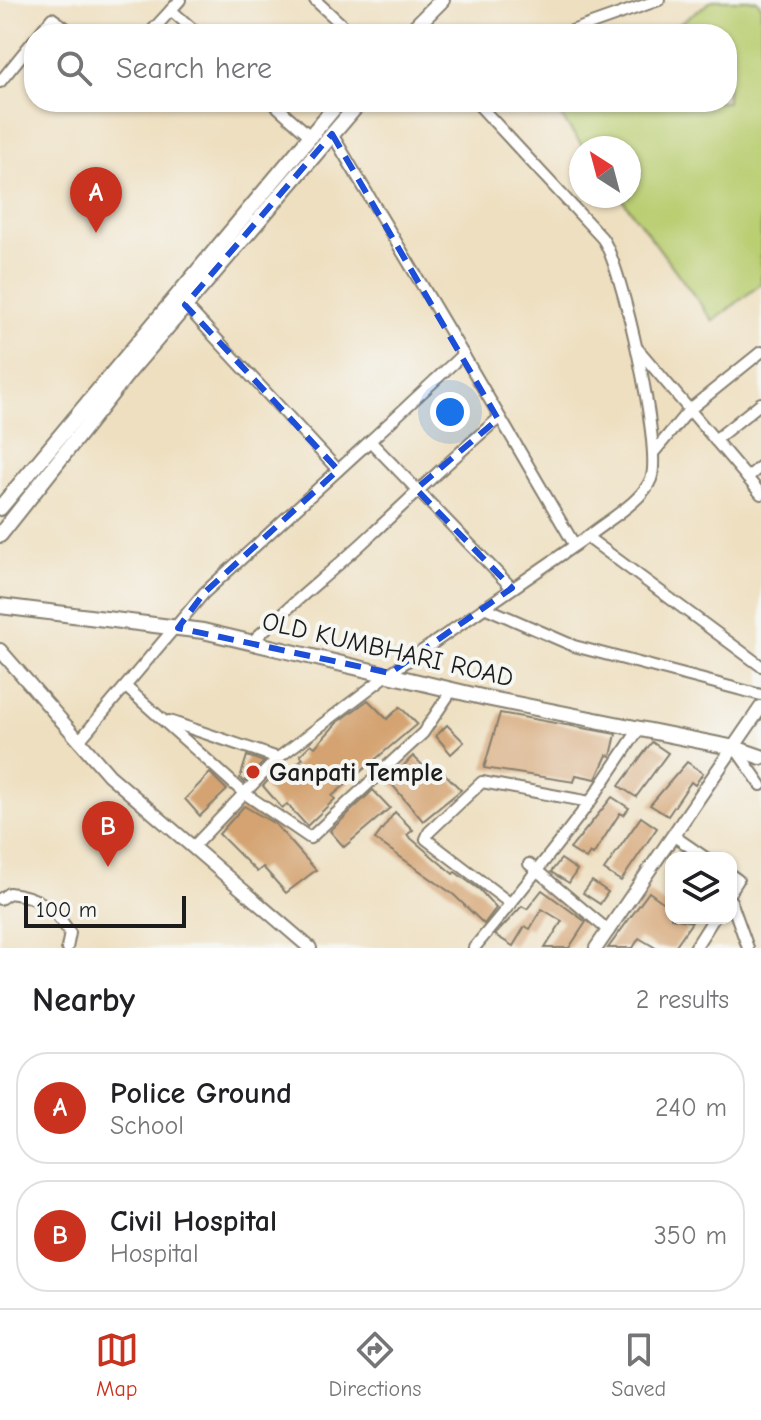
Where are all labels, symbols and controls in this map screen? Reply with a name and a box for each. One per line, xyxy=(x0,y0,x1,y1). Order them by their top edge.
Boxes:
search box xyxy=(24,24,737,112)
icon: search xyxy=(52,46,96,90)
text: Search here xyxy=(116,51,272,86)
north arrow xyxy=(569,136,641,208)
pin: A xyxy=(70,167,122,233)
your location xyxy=(430,392,470,432)
street label: OLD KUMBHARI ROAD xyxy=(259,606,516,694)
place label: Ganpati Temple xyxy=(269,758,443,788)
marker: Ganpati Temple xyxy=(244,763,262,781)
pin: B xyxy=(82,801,134,867)
map controls xyxy=(665,852,737,924)
button: layers xyxy=(665,852,737,924)
scale bar xyxy=(24,892,186,928)
text: 100 m xyxy=(36,897,97,923)
text: Nearby xyxy=(32,980,135,1020)
text: 2 results xyxy=(636,985,729,1015)
text: Police Ground xyxy=(110,1076,292,1111)
text: A xyxy=(53,1093,67,1123)
text: 240 m xyxy=(655,1093,727,1123)
text: School xyxy=(110,1111,184,1141)
text: Civil Hospital xyxy=(110,1204,277,1239)
text: B xyxy=(52,1221,68,1251)
text: 350 m xyxy=(654,1221,727,1251)
text: Hospital xyxy=(110,1239,199,1269)
tab: Map xyxy=(95,1328,139,1402)
tab: Directions xyxy=(329,1328,422,1402)
tab: Saved xyxy=(611,1328,666,1402)

